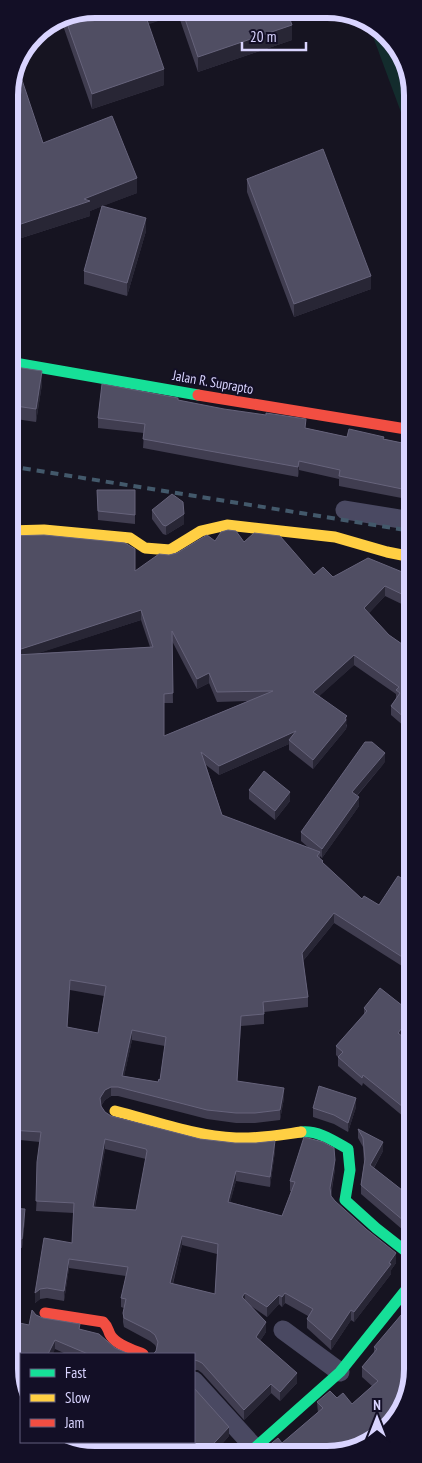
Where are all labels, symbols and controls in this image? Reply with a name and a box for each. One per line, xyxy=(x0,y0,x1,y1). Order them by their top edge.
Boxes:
scale bar xyxy=(242,20,306,52)
text: 20 m xyxy=(250,27,276,46)
street label: Jalan R. Suprapto xyxy=(170,366,255,398)
legend xyxy=(20,1353,195,1443)
text: Fast xyxy=(65,1363,86,1382)
text: Slow xyxy=(65,1388,90,1407)
north arrow xyxy=(352,1393,402,1443)
text: N xyxy=(373,1396,381,1414)
text: Jam xyxy=(64,1413,84,1432)

